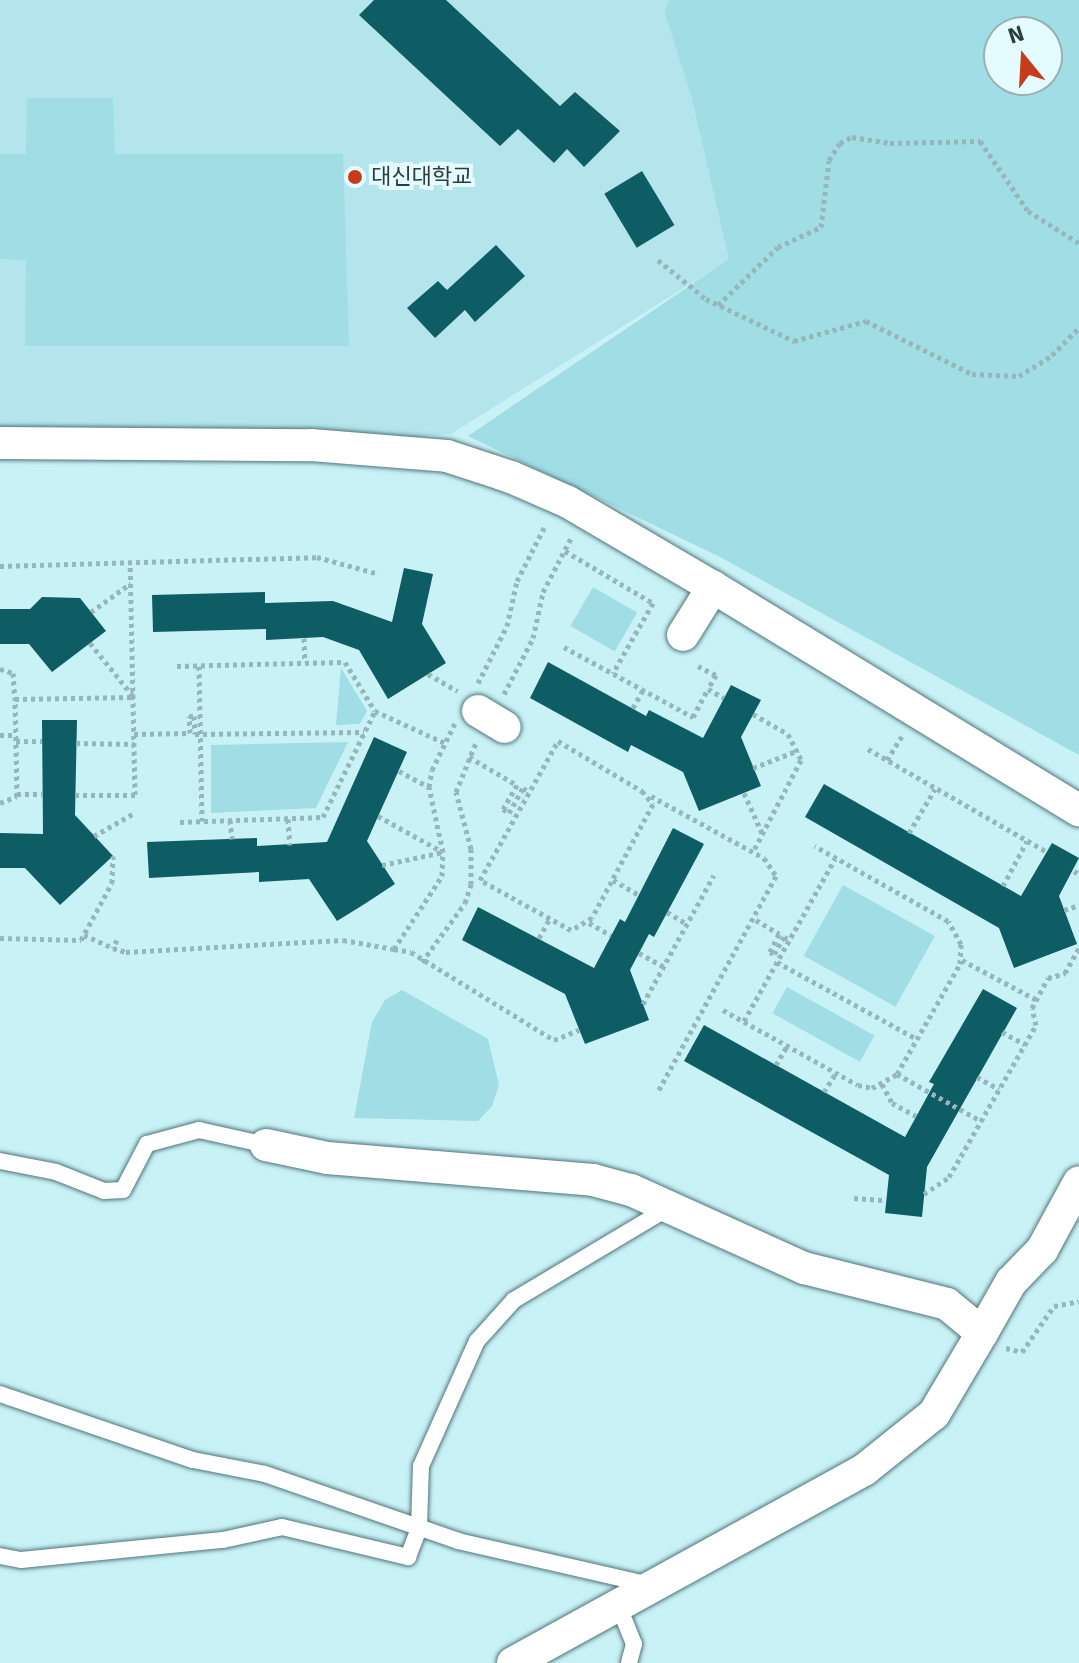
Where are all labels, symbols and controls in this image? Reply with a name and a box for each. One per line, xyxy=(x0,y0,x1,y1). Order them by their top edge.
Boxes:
north arrow xyxy=(983,16,1063,96)
text: N xyxy=(1005,19,1028,50)
place label: 대신대학교 xyxy=(371,164,472,190)
marker: 대신대학교 xyxy=(346,168,364,186)

